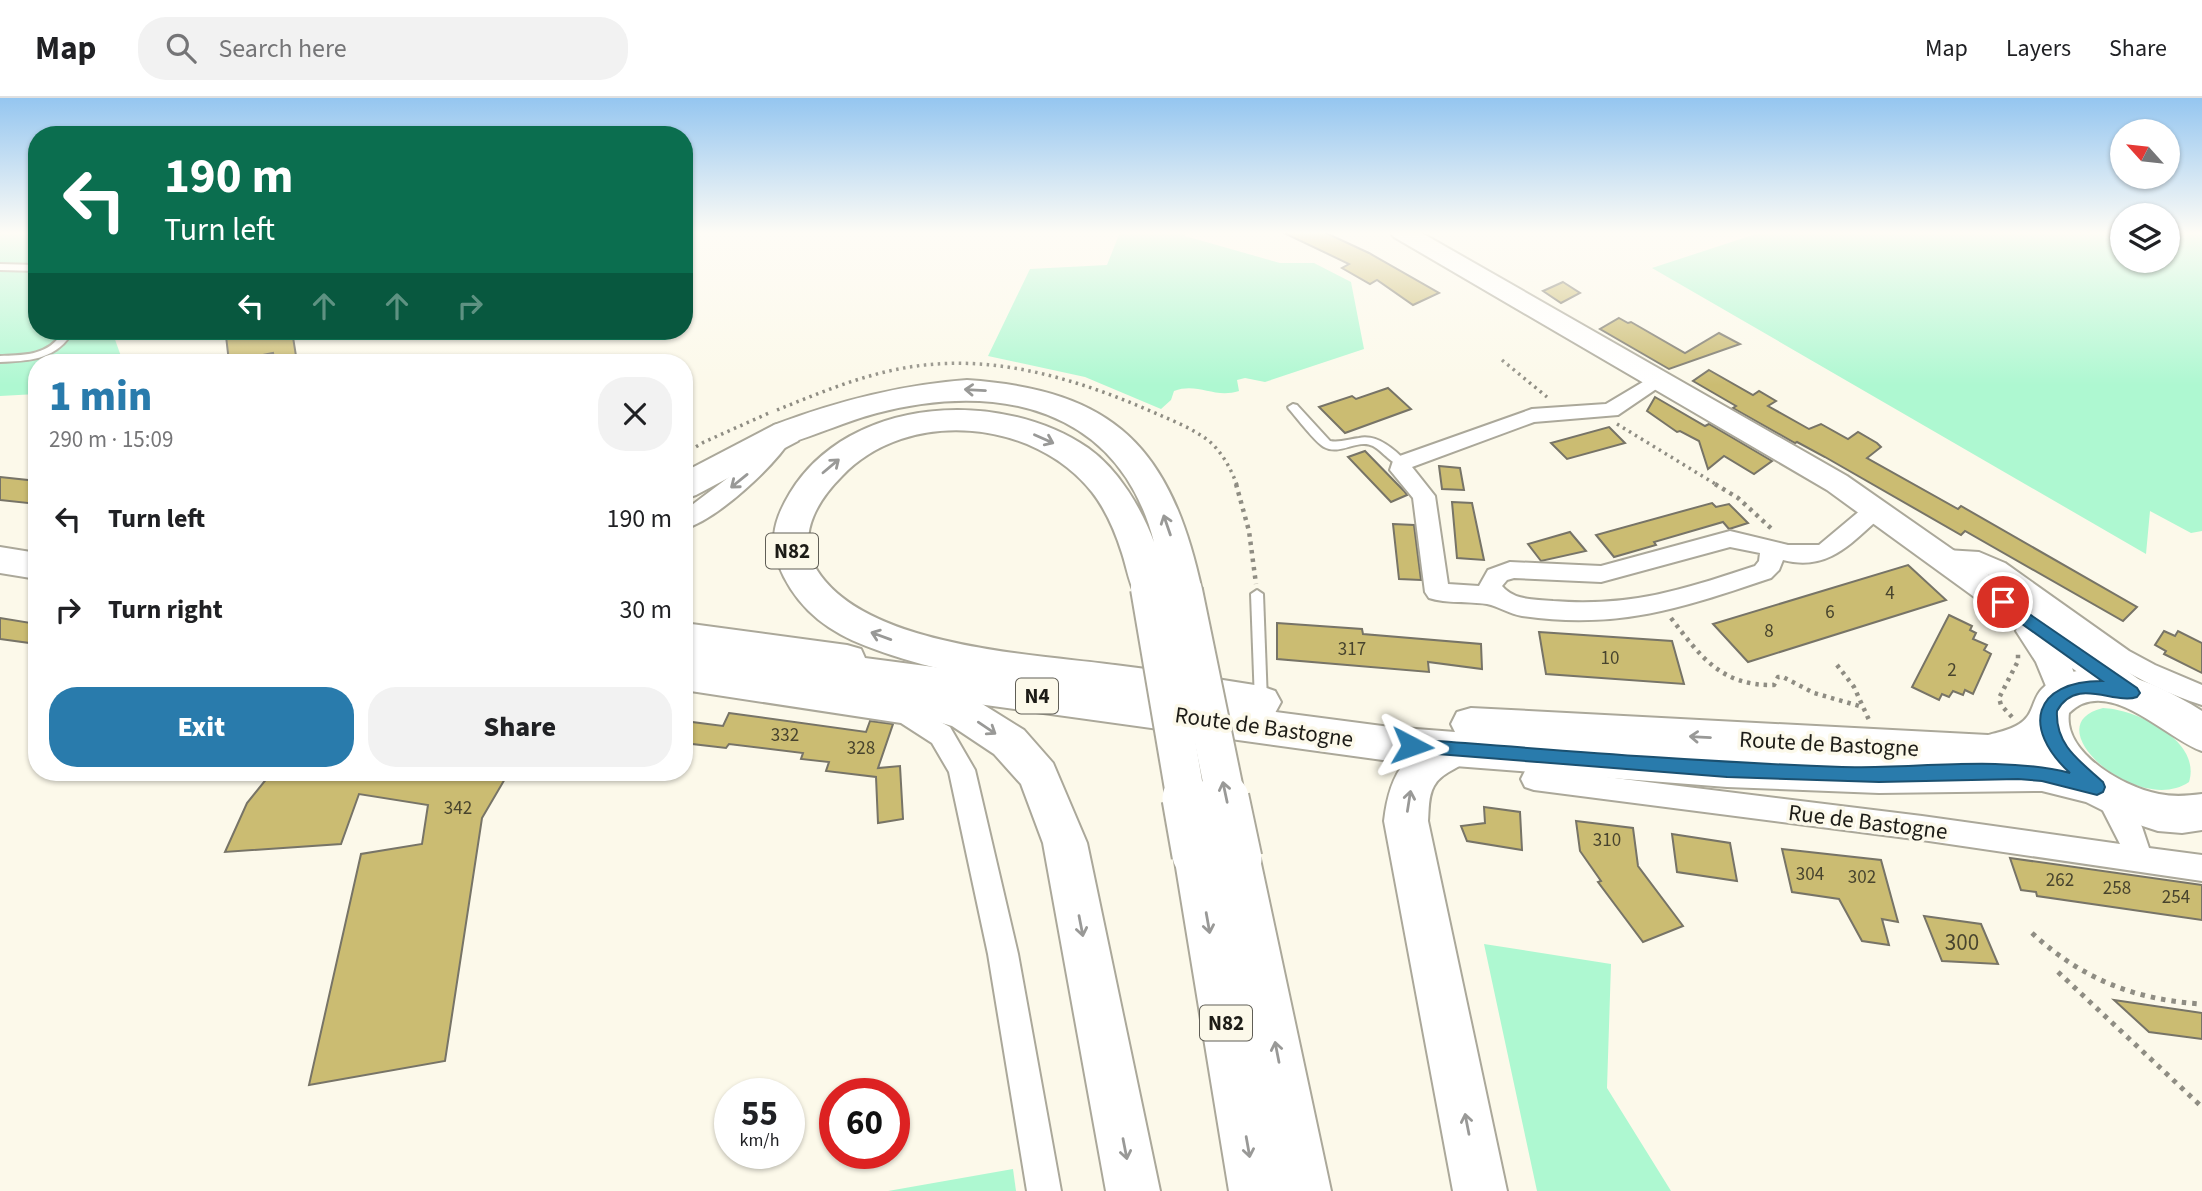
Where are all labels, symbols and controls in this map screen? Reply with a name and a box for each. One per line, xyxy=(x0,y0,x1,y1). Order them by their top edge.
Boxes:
search box xyxy=(138,17,628,80)
text: Map xyxy=(35,25,96,72)
icon: search xyxy=(162,29,200,67)
text: Search here xyxy=(218,30,347,67)
text: Map xyxy=(1925,31,1968,66)
text: Layers xyxy=(2006,31,2071,66)
text: Share xyxy=(2109,31,2167,66)
north arrow xyxy=(2110,119,2180,189)
map controls xyxy=(2110,119,2180,273)
text: 190 m xyxy=(164,142,293,212)
icon: left xyxy=(49,154,140,245)
button: layers xyxy=(2110,203,2180,273)
text: Turn left xyxy=(164,207,275,253)
icon: left xyxy=(232,287,270,325)
icon: ahead xyxy=(305,287,343,325)
icon: ahead xyxy=(378,287,416,325)
icon: right xyxy=(451,287,489,325)
text: 1 min xyxy=(49,367,152,427)
button: close xyxy=(598,377,672,451)
one-way arrow xyxy=(964,384,987,397)
text: 290 m · 15:09 xyxy=(49,423,173,456)
one-way arrow xyxy=(1033,433,1055,446)
one-way arrow xyxy=(822,458,840,474)
one-way arrow xyxy=(730,474,748,489)
icon: left xyxy=(49,500,87,538)
text: Turn left xyxy=(108,500,205,537)
text: 190 m xyxy=(606,500,672,537)
one-way arrow xyxy=(1160,515,1172,537)
road number: N82 xyxy=(766,533,818,568)
pin xyxy=(1973,572,2033,632)
house number: 4 xyxy=(1885,580,1895,607)
icon: arrive xyxy=(1984,583,2022,621)
icon: right xyxy=(49,591,87,629)
text: Turn right xyxy=(108,591,223,628)
text: 30 m xyxy=(619,591,672,628)
house number: 6 xyxy=(1825,599,1835,626)
house number: 8 xyxy=(1764,618,1774,645)
one-way arrow xyxy=(870,628,892,641)
house number: 317 xyxy=(1338,636,1366,663)
house number: 10 xyxy=(1601,645,1619,672)
house number: 2 xyxy=(1947,657,1957,684)
road number: N4 xyxy=(1016,678,1058,714)
button: Exit xyxy=(49,687,354,767)
button: Share xyxy=(368,687,672,767)
street label: Route de Bastogne xyxy=(1173,698,1355,756)
position arrow xyxy=(1375,709,1449,783)
one-way arrow xyxy=(977,721,997,735)
house number: 332 xyxy=(771,722,799,749)
street label: Route de Bastogne xyxy=(1738,723,1920,765)
one-way arrow xyxy=(1689,730,1712,743)
house number: 328 xyxy=(847,735,875,762)
one-way arrow xyxy=(1217,781,1231,804)
one-way arrow xyxy=(1403,790,1416,813)
house number: 342 xyxy=(444,795,472,822)
street label: Rue de Bastogne xyxy=(1786,796,1950,848)
house number: 310 xyxy=(1593,827,1621,854)
house number: 304 xyxy=(1796,861,1824,888)
house number: 302 xyxy=(1848,864,1876,891)
house number: 262 xyxy=(2046,867,2074,894)
house number: 258 xyxy=(2103,875,2131,902)
house number: 254 xyxy=(2162,884,2190,911)
one-way arrow xyxy=(1202,911,1216,933)
one-way arrow xyxy=(1075,914,1089,937)
house number: 300 xyxy=(1945,926,1979,959)
road number: N82 xyxy=(1200,1006,1252,1040)
one-way arrow xyxy=(1269,1041,1283,1064)
speed limit sign: 60 xyxy=(819,1078,910,1169)
text: 55 xyxy=(741,1089,778,1139)
one-way arrow xyxy=(1459,1113,1473,1136)
text: km/h xyxy=(740,1128,779,1153)
one-way arrow xyxy=(1242,1135,1255,1157)
one-way arrow xyxy=(1118,1137,1132,1160)

